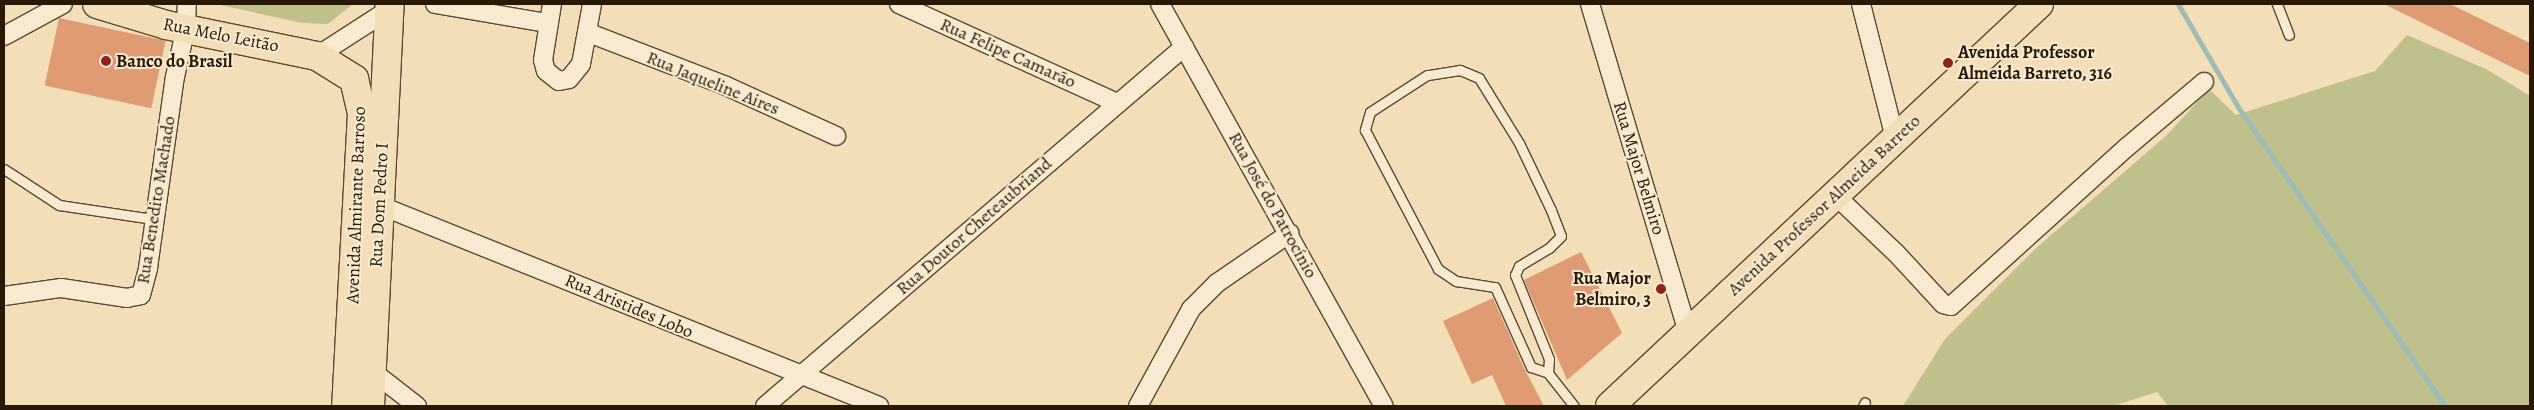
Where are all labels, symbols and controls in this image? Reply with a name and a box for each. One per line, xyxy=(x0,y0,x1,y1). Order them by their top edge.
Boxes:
street label: Rua Melo Leitão xyxy=(161,13,281,57)
street label: Rua Felipe Camarão xyxy=(937,13,1079,93)
place label: Avenida Professor Almeida Barreto, 316 xyxy=(1958,42,2112,84)
street label: Rua Jaqueline Aires xyxy=(644,47,782,119)
place label: Banco do Brasil xyxy=(116,50,233,72)
marker: Banco do Brasil xyxy=(100,55,112,67)
marker: Avenida Professor Almeida Barreto, 316 xyxy=(1942,57,1954,69)
street label: Rua Major Belmiro xyxy=(1608,99,1670,237)
street label: Avenida Almirante Barroso xyxy=(342,106,370,304)
street label: Avenida Professor Almeida Barreto xyxy=(1723,110,1925,300)
street label: Rua Benedito Machado xyxy=(132,115,180,285)
street label: Rua José do Patrocínio xyxy=(1224,128,1322,282)
street label: Rua Dom Pedro I xyxy=(365,142,393,268)
street label: Rua Doutor Cheteaubriand xyxy=(892,153,1056,299)
place label: Rua Major Belmiro, 3 xyxy=(1573,268,1651,310)
street label: Rua Aristides Lobo xyxy=(562,269,696,343)
marker: Rua Major Belmiro, 3 xyxy=(1655,283,1667,295)

